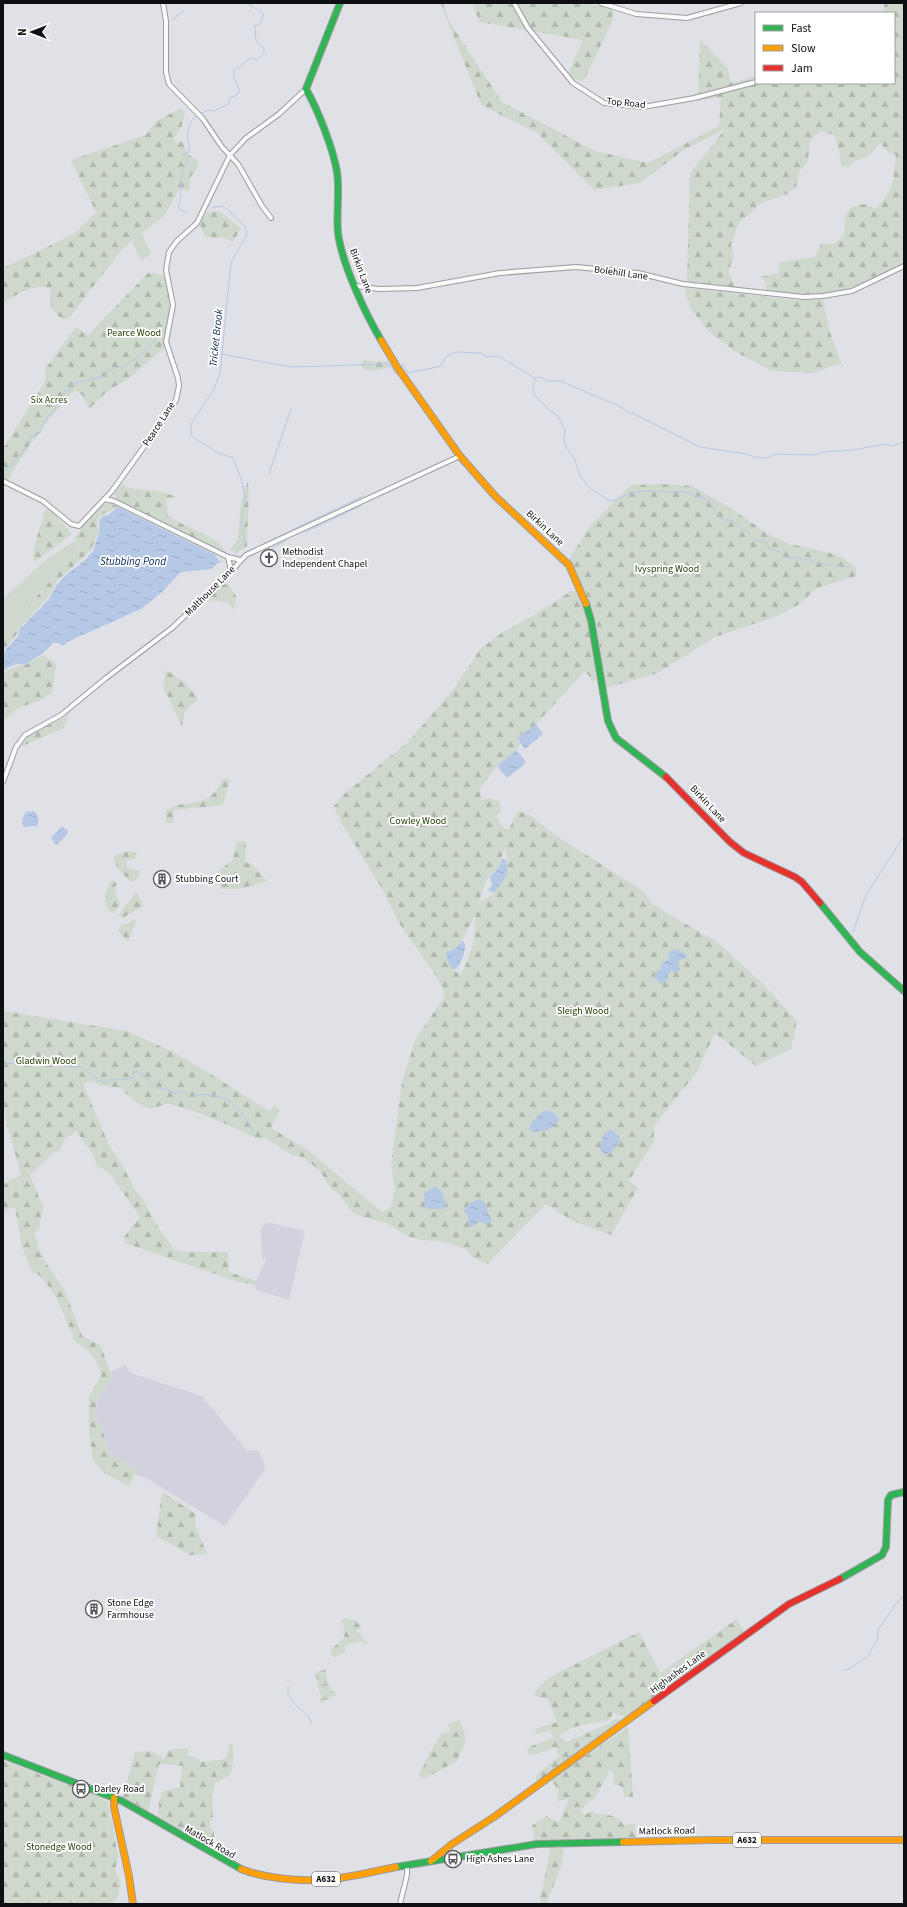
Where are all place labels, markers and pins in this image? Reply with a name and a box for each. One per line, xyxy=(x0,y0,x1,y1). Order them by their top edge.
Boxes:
place label: Methodist Independent Chapel xyxy=(282,545,368,571)
church icon: Methodist Independent Chapel xyxy=(259,548,279,568)
building icon: Stubbing Court xyxy=(152,869,172,889)
place label: Stubbing Court xyxy=(175,872,239,886)
place label: Stone Edge Farmhouse xyxy=(107,1596,154,1622)
building icon: Stone Edge Farmhouse xyxy=(84,1599,104,1619)
bus stop icon: Darley Road xyxy=(71,1779,91,1799)
place label: Darley Road xyxy=(94,1782,144,1796)
bus stop icon: High Ashes Lane xyxy=(443,1849,463,1869)
place label: High Ashes Lane xyxy=(466,1852,534,1866)

